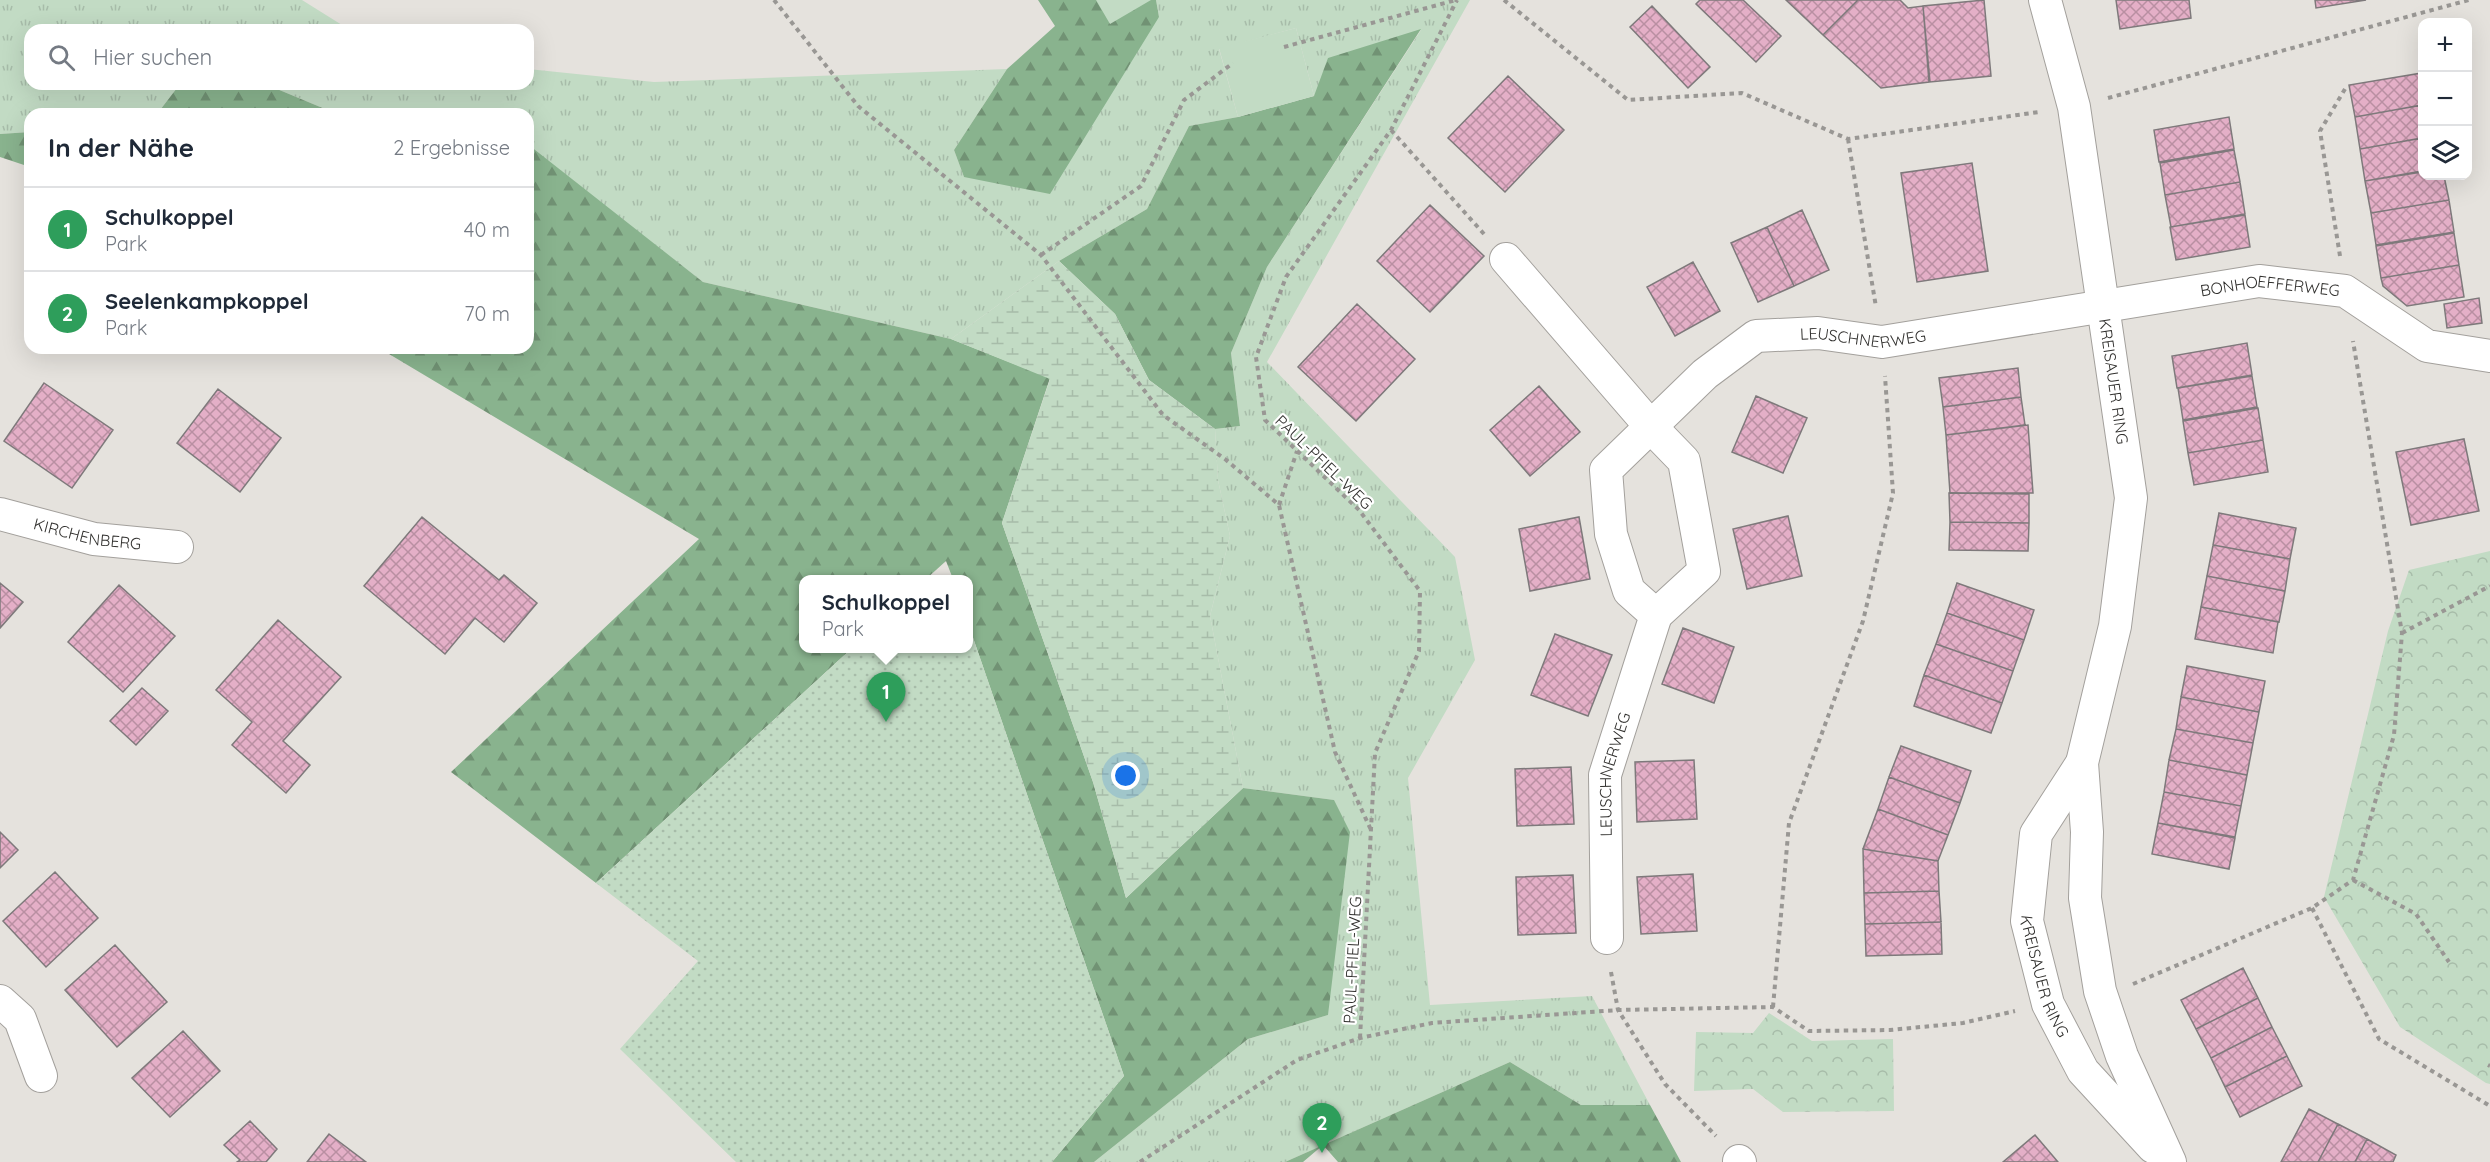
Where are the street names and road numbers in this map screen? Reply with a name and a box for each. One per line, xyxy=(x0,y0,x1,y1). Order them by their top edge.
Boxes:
street label: BONHOEFFERWEG xyxy=(2199,271,2341,300)
street label: KREISAUER RING xyxy=(2095,317,2133,446)
street label: LEUSCHNERWEG xyxy=(1799,323,1927,352)
street label: PAUL-PFIEL-WEG xyxy=(1271,411,1377,513)
street label: KIRCHENBERG xyxy=(32,513,142,554)
street label: LEUSCHNERWEG xyxy=(1595,710,1634,837)
street label: PAUL-PFIEL-WEG xyxy=(1339,896,1365,1024)
street label: KREISAUER RING xyxy=(2016,914,2073,1040)

